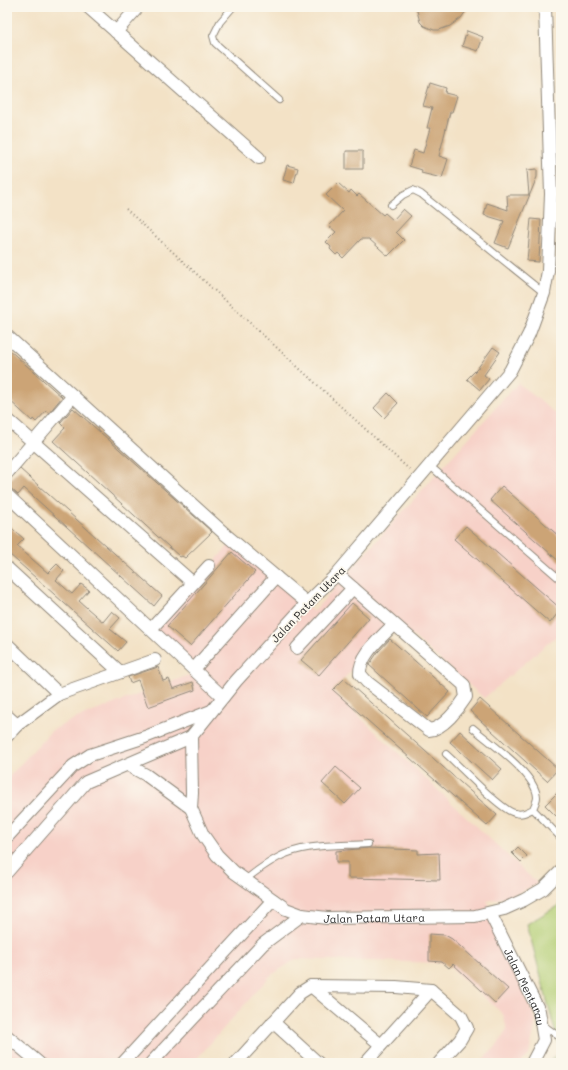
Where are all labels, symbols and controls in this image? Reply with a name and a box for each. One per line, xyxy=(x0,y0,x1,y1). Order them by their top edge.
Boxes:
street label: Jalan Patam Utara xyxy=(267,562,349,646)
street label: Jalan Patam Utara xyxy=(323,909,425,926)
street label: Jalan Mentarau xyxy=(501,945,549,1026)

